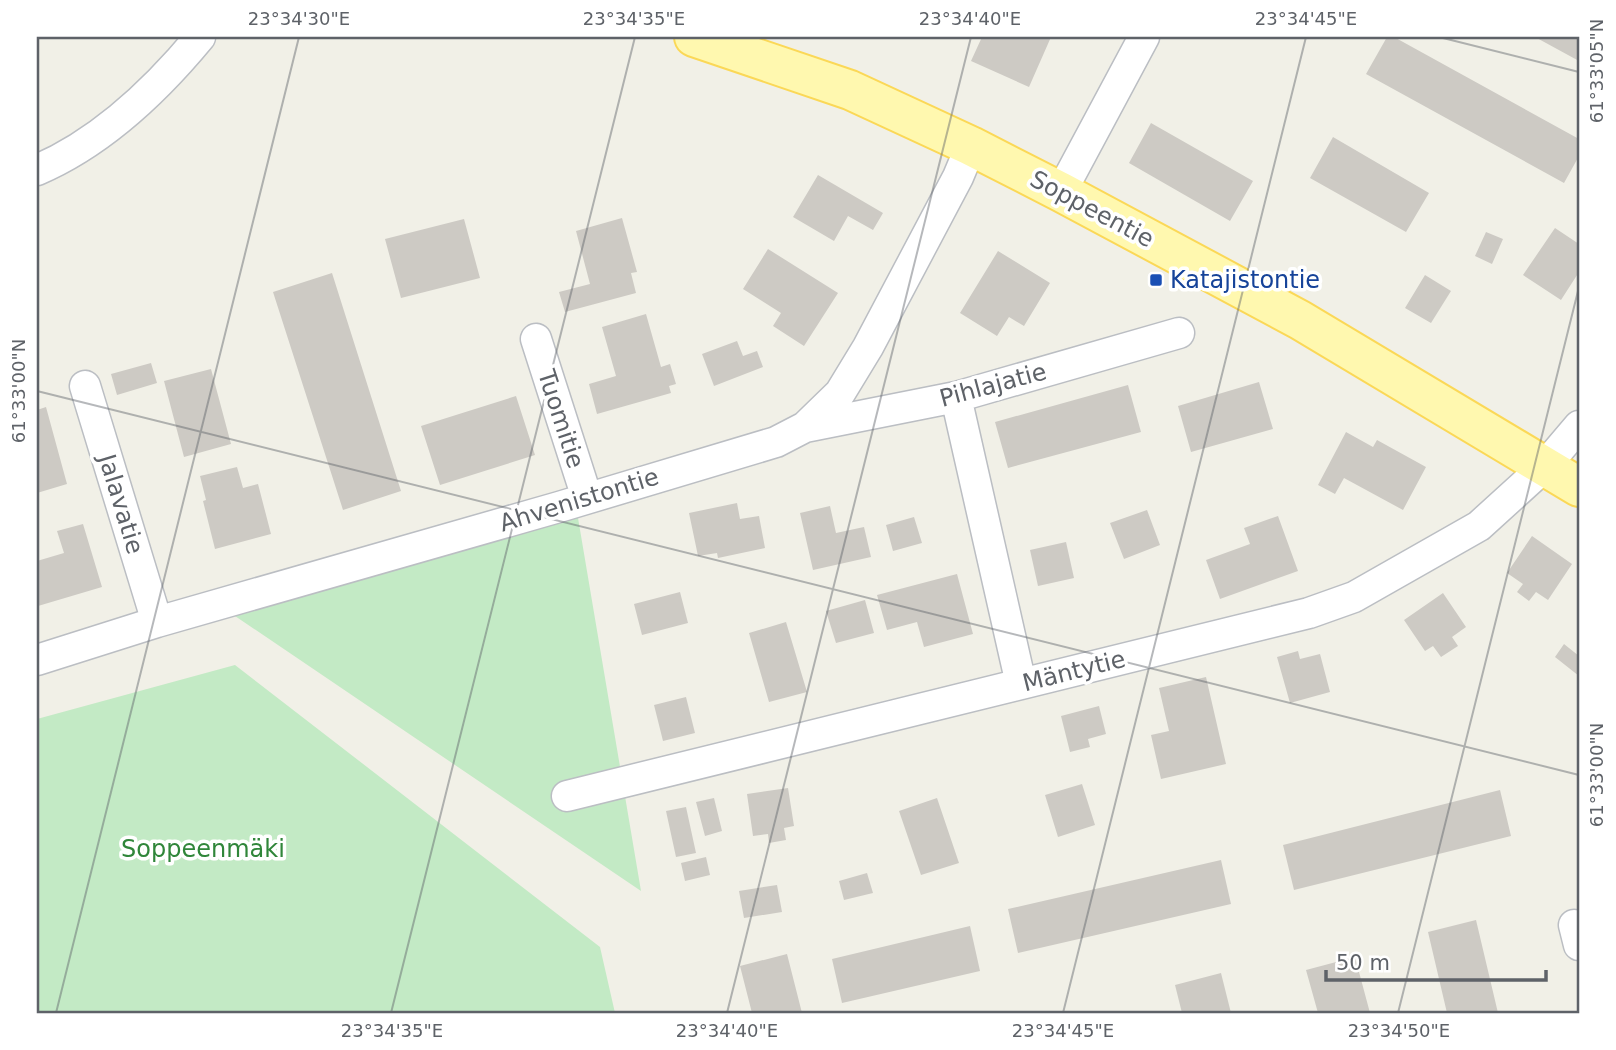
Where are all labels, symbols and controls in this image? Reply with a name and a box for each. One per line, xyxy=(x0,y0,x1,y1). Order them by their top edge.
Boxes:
text: 23°34'30"E xyxy=(248,8,350,29)
text: 23°34'35"E xyxy=(583,8,685,29)
text: 23°34'40"E xyxy=(919,8,1021,29)
text: 23°34'45"E xyxy=(1255,8,1357,29)
text: 61°33'05"N xyxy=(1586,19,1607,123)
street label: Soppeentie xyxy=(1025,165,1159,253)
place label: Katajistontie xyxy=(1170,266,1320,294)
marker: Katajistontie xyxy=(1148,272,1164,288)
text: 61°33'00"N xyxy=(8,339,29,443)
street label: Pihlajatie xyxy=(937,357,1049,413)
street label: Tuomitie xyxy=(532,365,590,472)
street label: Jalavatie xyxy=(92,449,149,557)
street label: Ahvenistontie xyxy=(496,462,662,538)
street label: Mäntytie xyxy=(1020,645,1128,697)
text: 61°33'00"N xyxy=(1586,723,1607,827)
park label: Soppeenmäki xyxy=(121,835,285,863)
scale bar xyxy=(1326,938,1546,982)
text: 50 m xyxy=(1336,951,1390,975)
text: 23°34'35"E xyxy=(341,1020,443,1041)
text: 23°34'40"E xyxy=(676,1020,778,1041)
text: 23°34'45"E xyxy=(1012,1020,1114,1041)
text: 23°34'50"E xyxy=(1348,1020,1450,1041)

